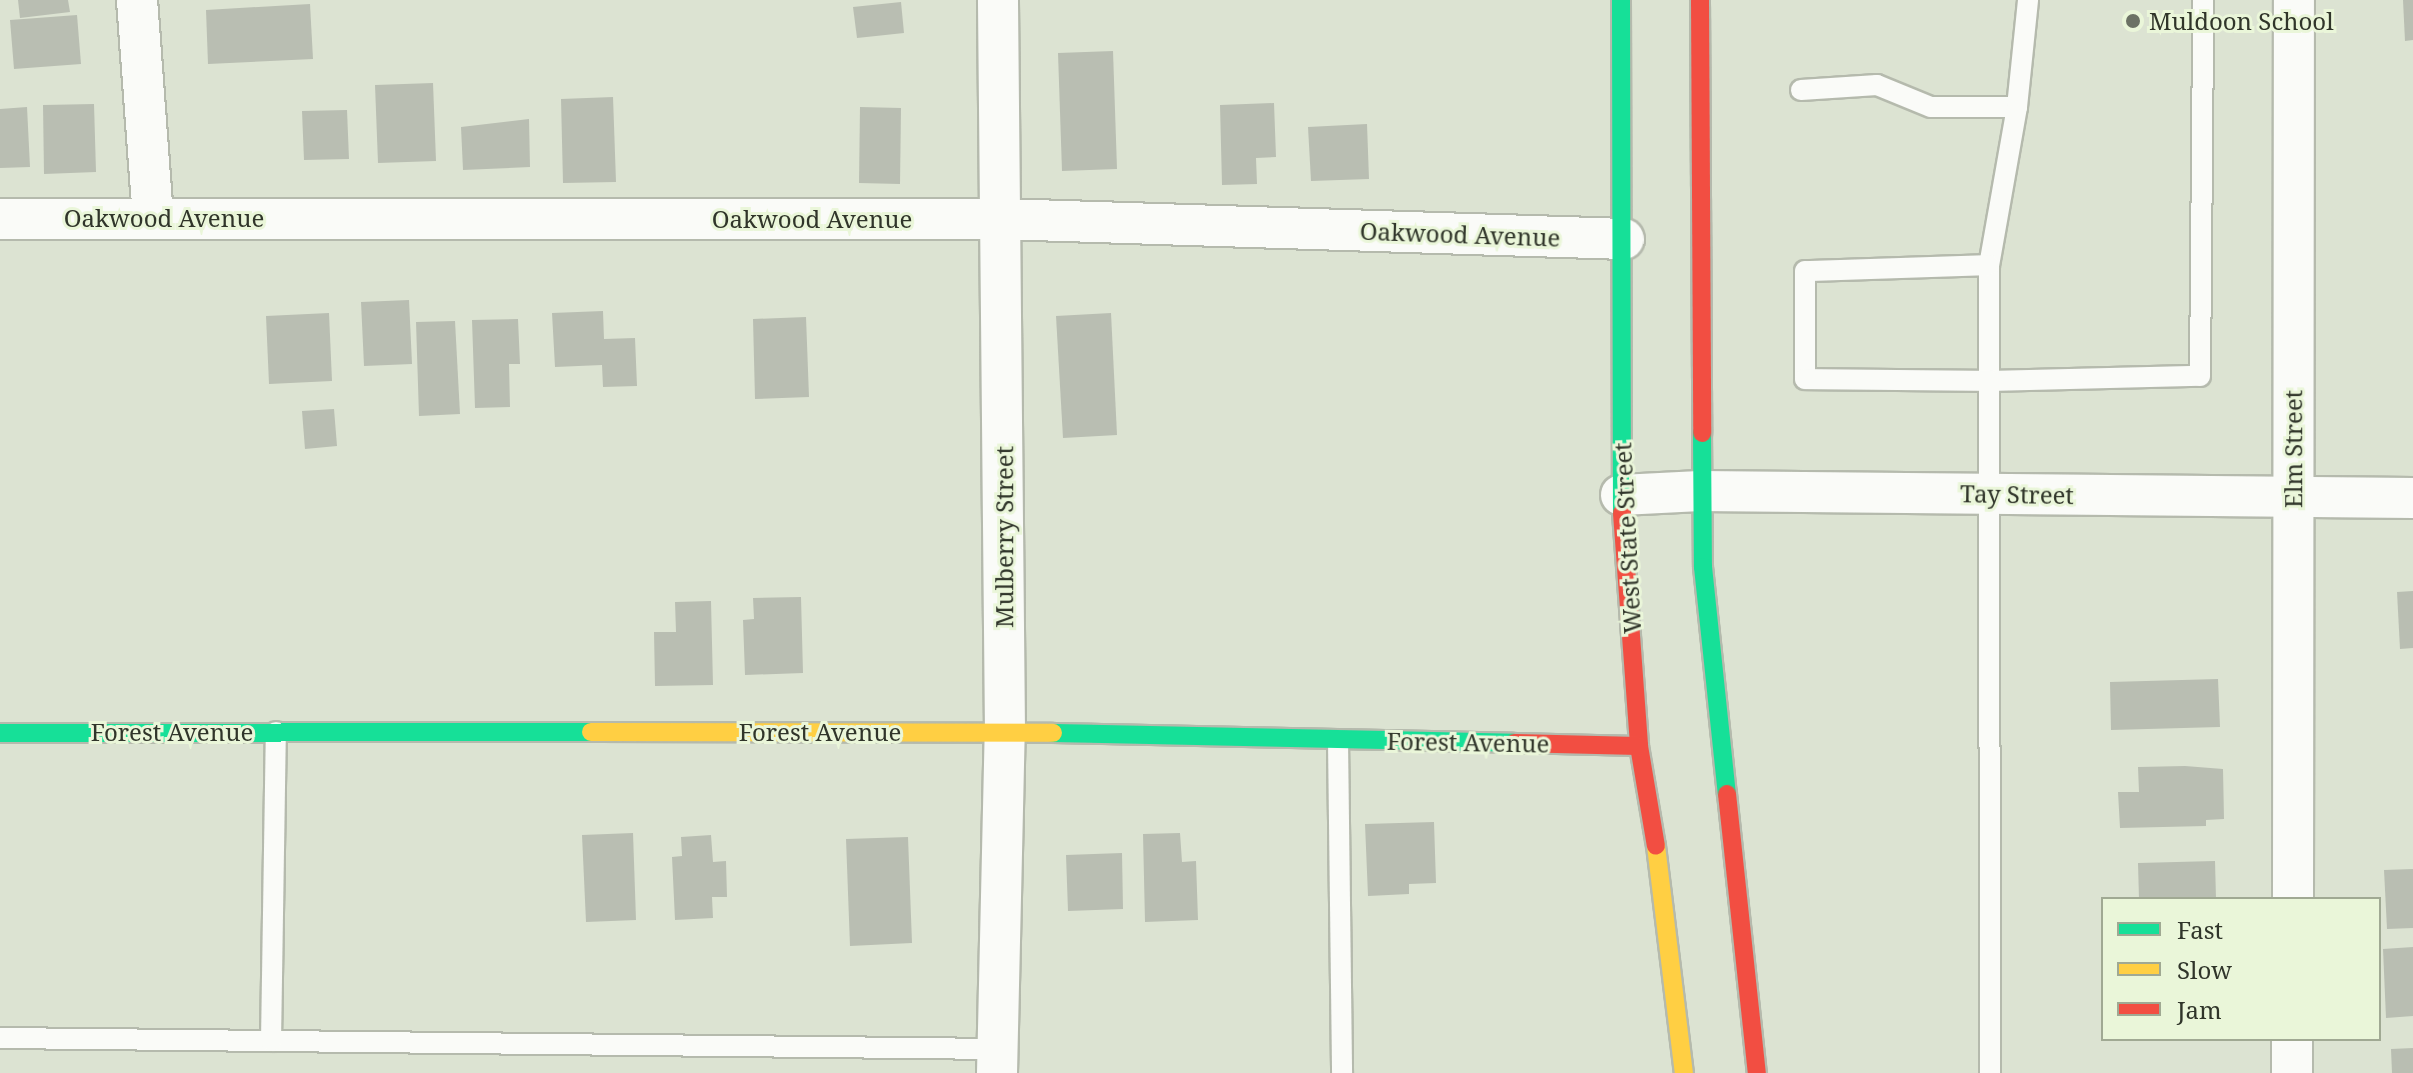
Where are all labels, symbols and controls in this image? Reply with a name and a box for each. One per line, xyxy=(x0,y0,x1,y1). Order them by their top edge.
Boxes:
place label: Muldoon School xyxy=(2149,7,2334,35)
marker: Muldoon School xyxy=(2124,12,2142,30)
street label: Oakwood Avenue xyxy=(64,204,264,232)
street label: Oakwood Avenue xyxy=(712,205,912,233)
street label: Oakwood Avenue xyxy=(1359,216,1561,252)
street label: Elm Street xyxy=(2279,390,2307,508)
street label: West State Street xyxy=(1608,442,1646,634)
street label: Mulberry Street xyxy=(990,446,1018,628)
street label: Tay Street xyxy=(1960,479,2074,509)
street label: Forest Avenue xyxy=(91,718,253,746)
street label: Forest Avenue xyxy=(739,718,901,746)
street label: Forest Avenue xyxy=(1387,726,1549,758)
legend xyxy=(2101,897,2381,1041)
text: Fast xyxy=(2177,913,2223,946)
text: Slow xyxy=(2177,953,2232,986)
text: Jam xyxy=(2177,993,2222,1026)

